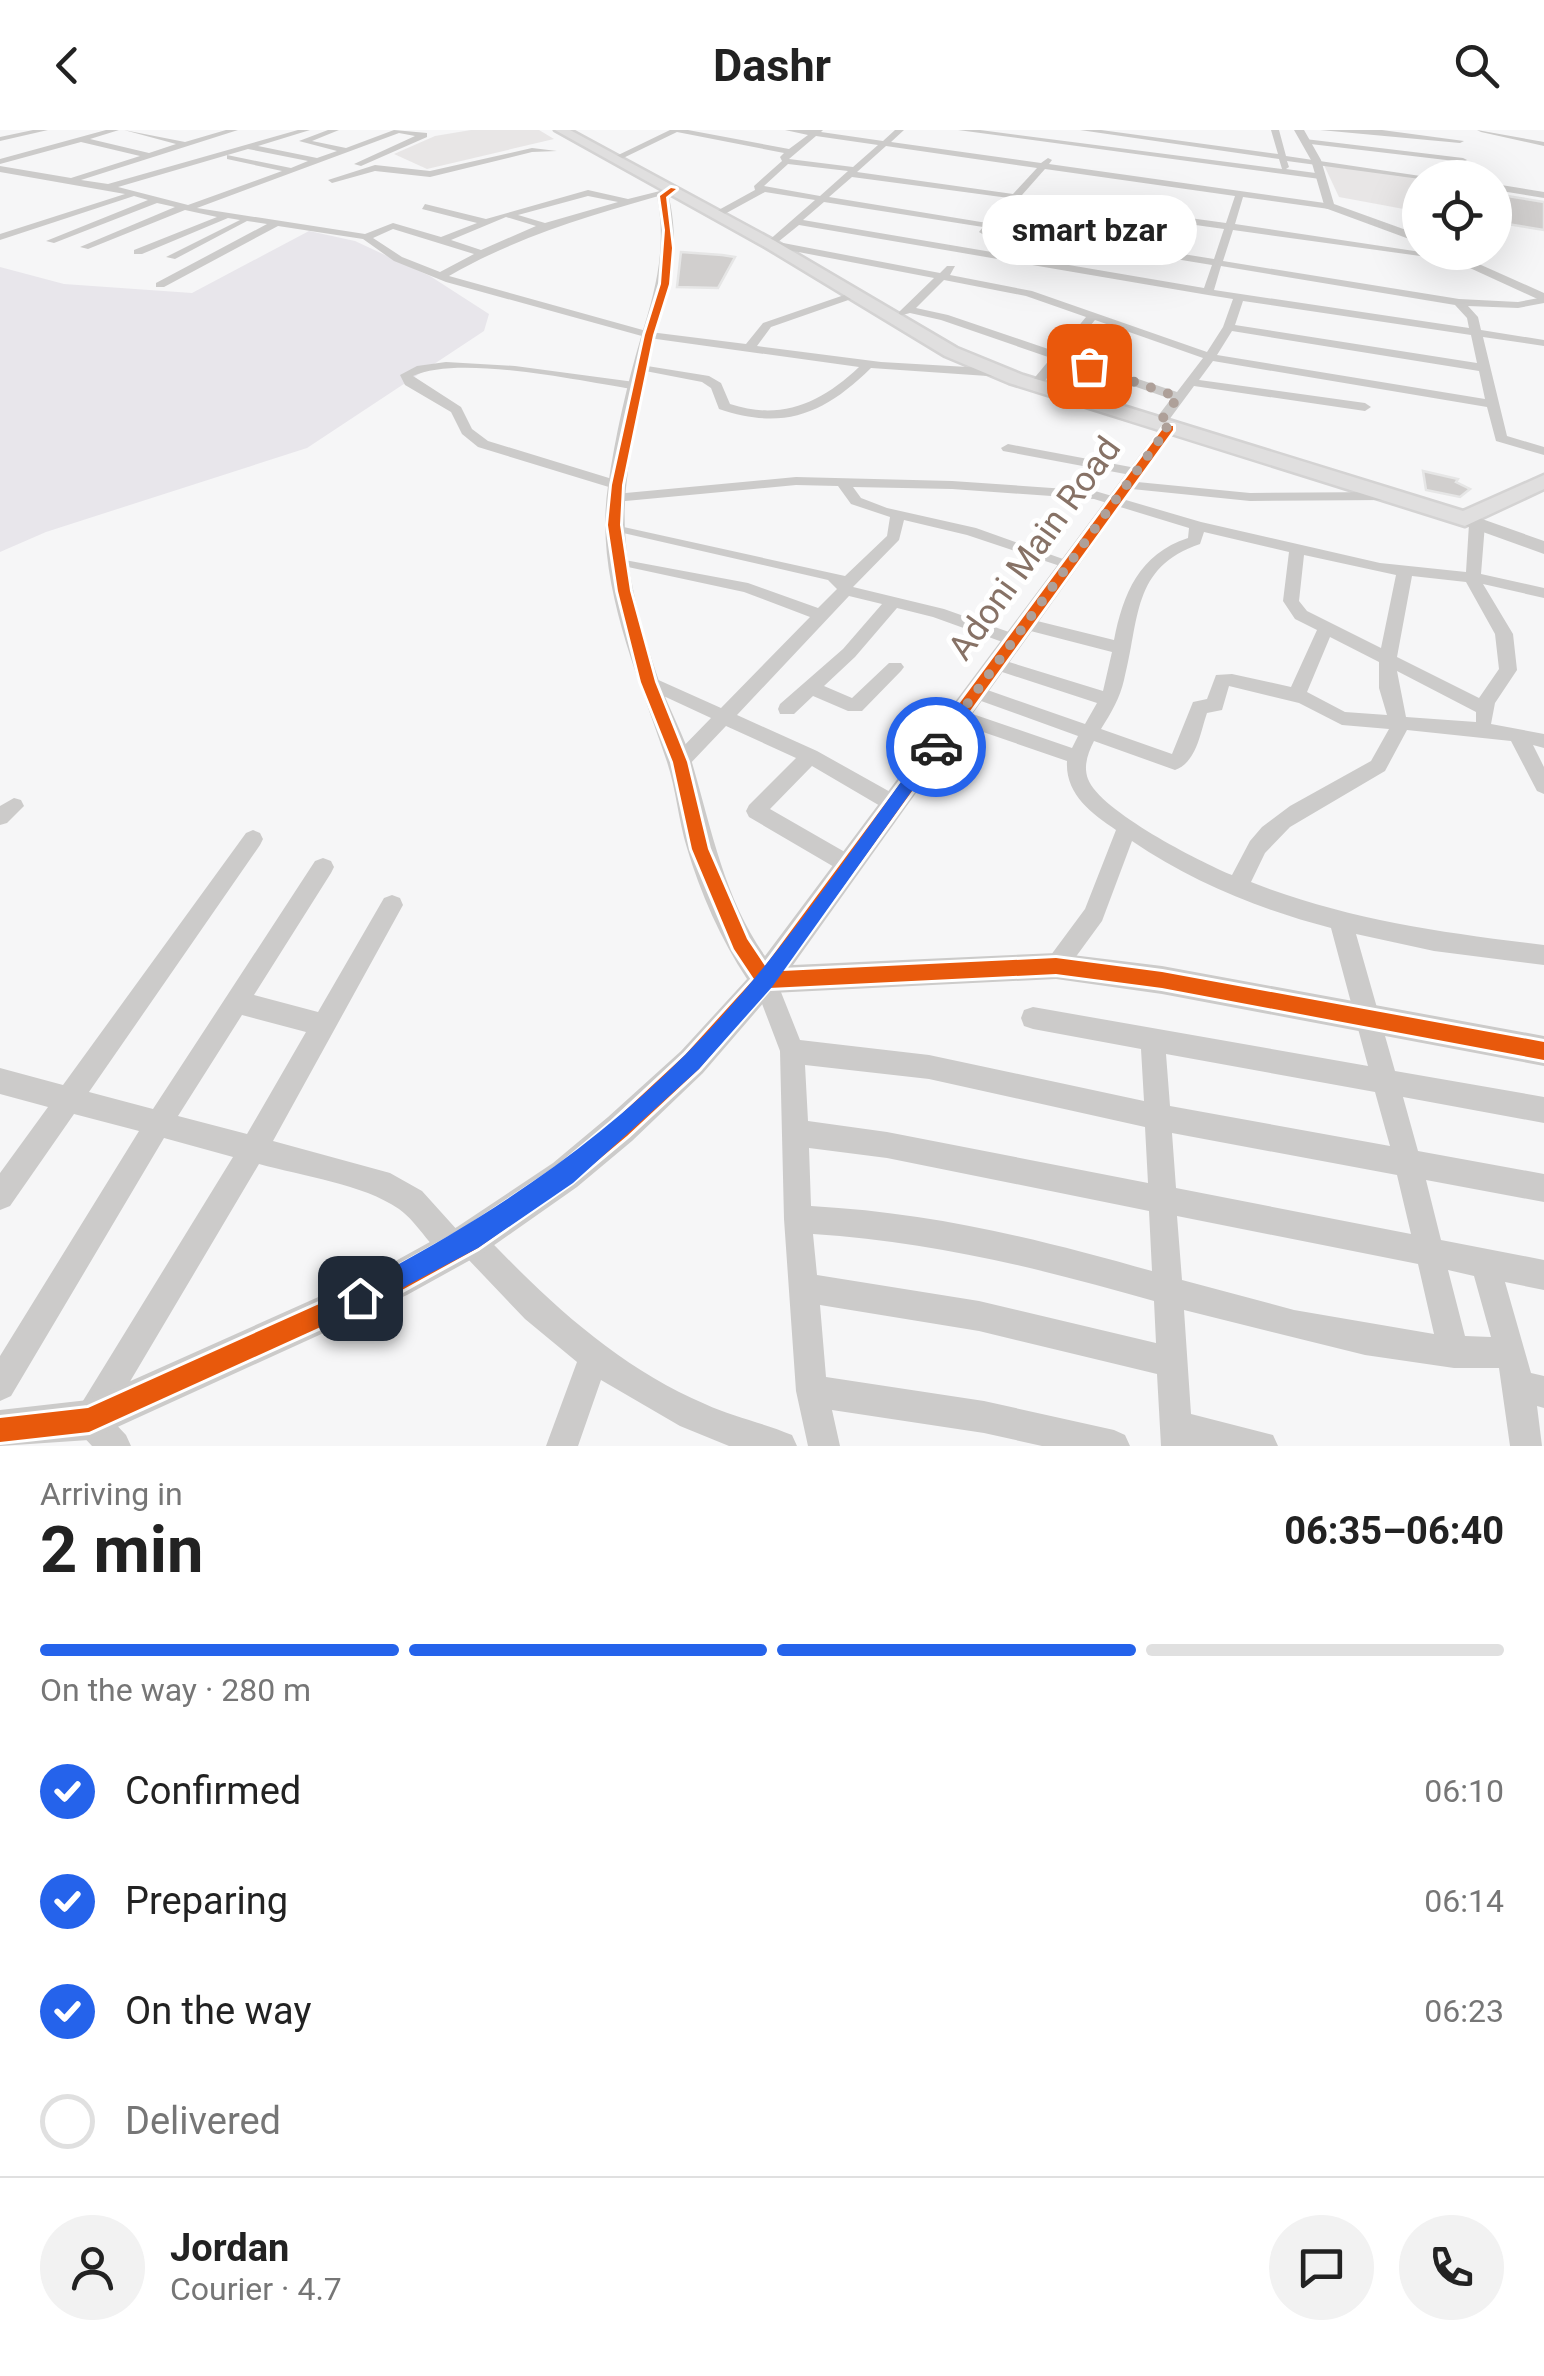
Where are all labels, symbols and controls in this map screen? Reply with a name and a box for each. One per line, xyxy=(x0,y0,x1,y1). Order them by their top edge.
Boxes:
icon: back xyxy=(40,38,95,93)
icon: search xyxy=(1449,38,1504,93)
text: Dashr xyxy=(713,39,831,92)
map controls xyxy=(1402,160,1512,270)
button: locate xyxy=(1402,160,1512,270)
callout: smart bzar xyxy=(982,196,1196,266)
text: smart bzar xyxy=(1012,211,1167,249)
pin xyxy=(1047,324,1132,409)
icon: bag xyxy=(1062,339,1117,394)
street label: Adoni Main Road xyxy=(940,429,1129,668)
courier xyxy=(886,697,986,797)
icon: car xyxy=(909,720,964,775)
pin xyxy=(318,1256,403,1341)
icon: home xyxy=(333,1271,388,1326)
text: Arriving in xyxy=(40,1475,183,1513)
text: 06:35–06:40 xyxy=(1284,1509,1504,1553)
text: 2 min xyxy=(40,1512,203,1588)
text: On the way · 280 m xyxy=(40,1671,311,1709)
icon: check xyxy=(40,1764,95,1819)
text: Confirmed xyxy=(125,1769,301,1813)
text: 06:10 xyxy=(1424,1772,1504,1810)
icon: check xyxy=(40,1874,95,1929)
text: Preparing xyxy=(125,1879,288,1923)
text: 06:14 xyxy=(1424,1882,1504,1920)
icon: check xyxy=(40,1984,95,2039)
text: On the way xyxy=(125,1989,311,2033)
text: 06:23 xyxy=(1424,1992,1504,2030)
text: Delivered xyxy=(125,2099,281,2143)
button: person xyxy=(40,2215,145,2320)
button: chat xyxy=(1269,2215,1374,2320)
button: phone xyxy=(1399,2215,1504,2320)
text: Jordan xyxy=(170,2226,289,2270)
text: Courier · 4.7 xyxy=(170,2270,342,2308)

